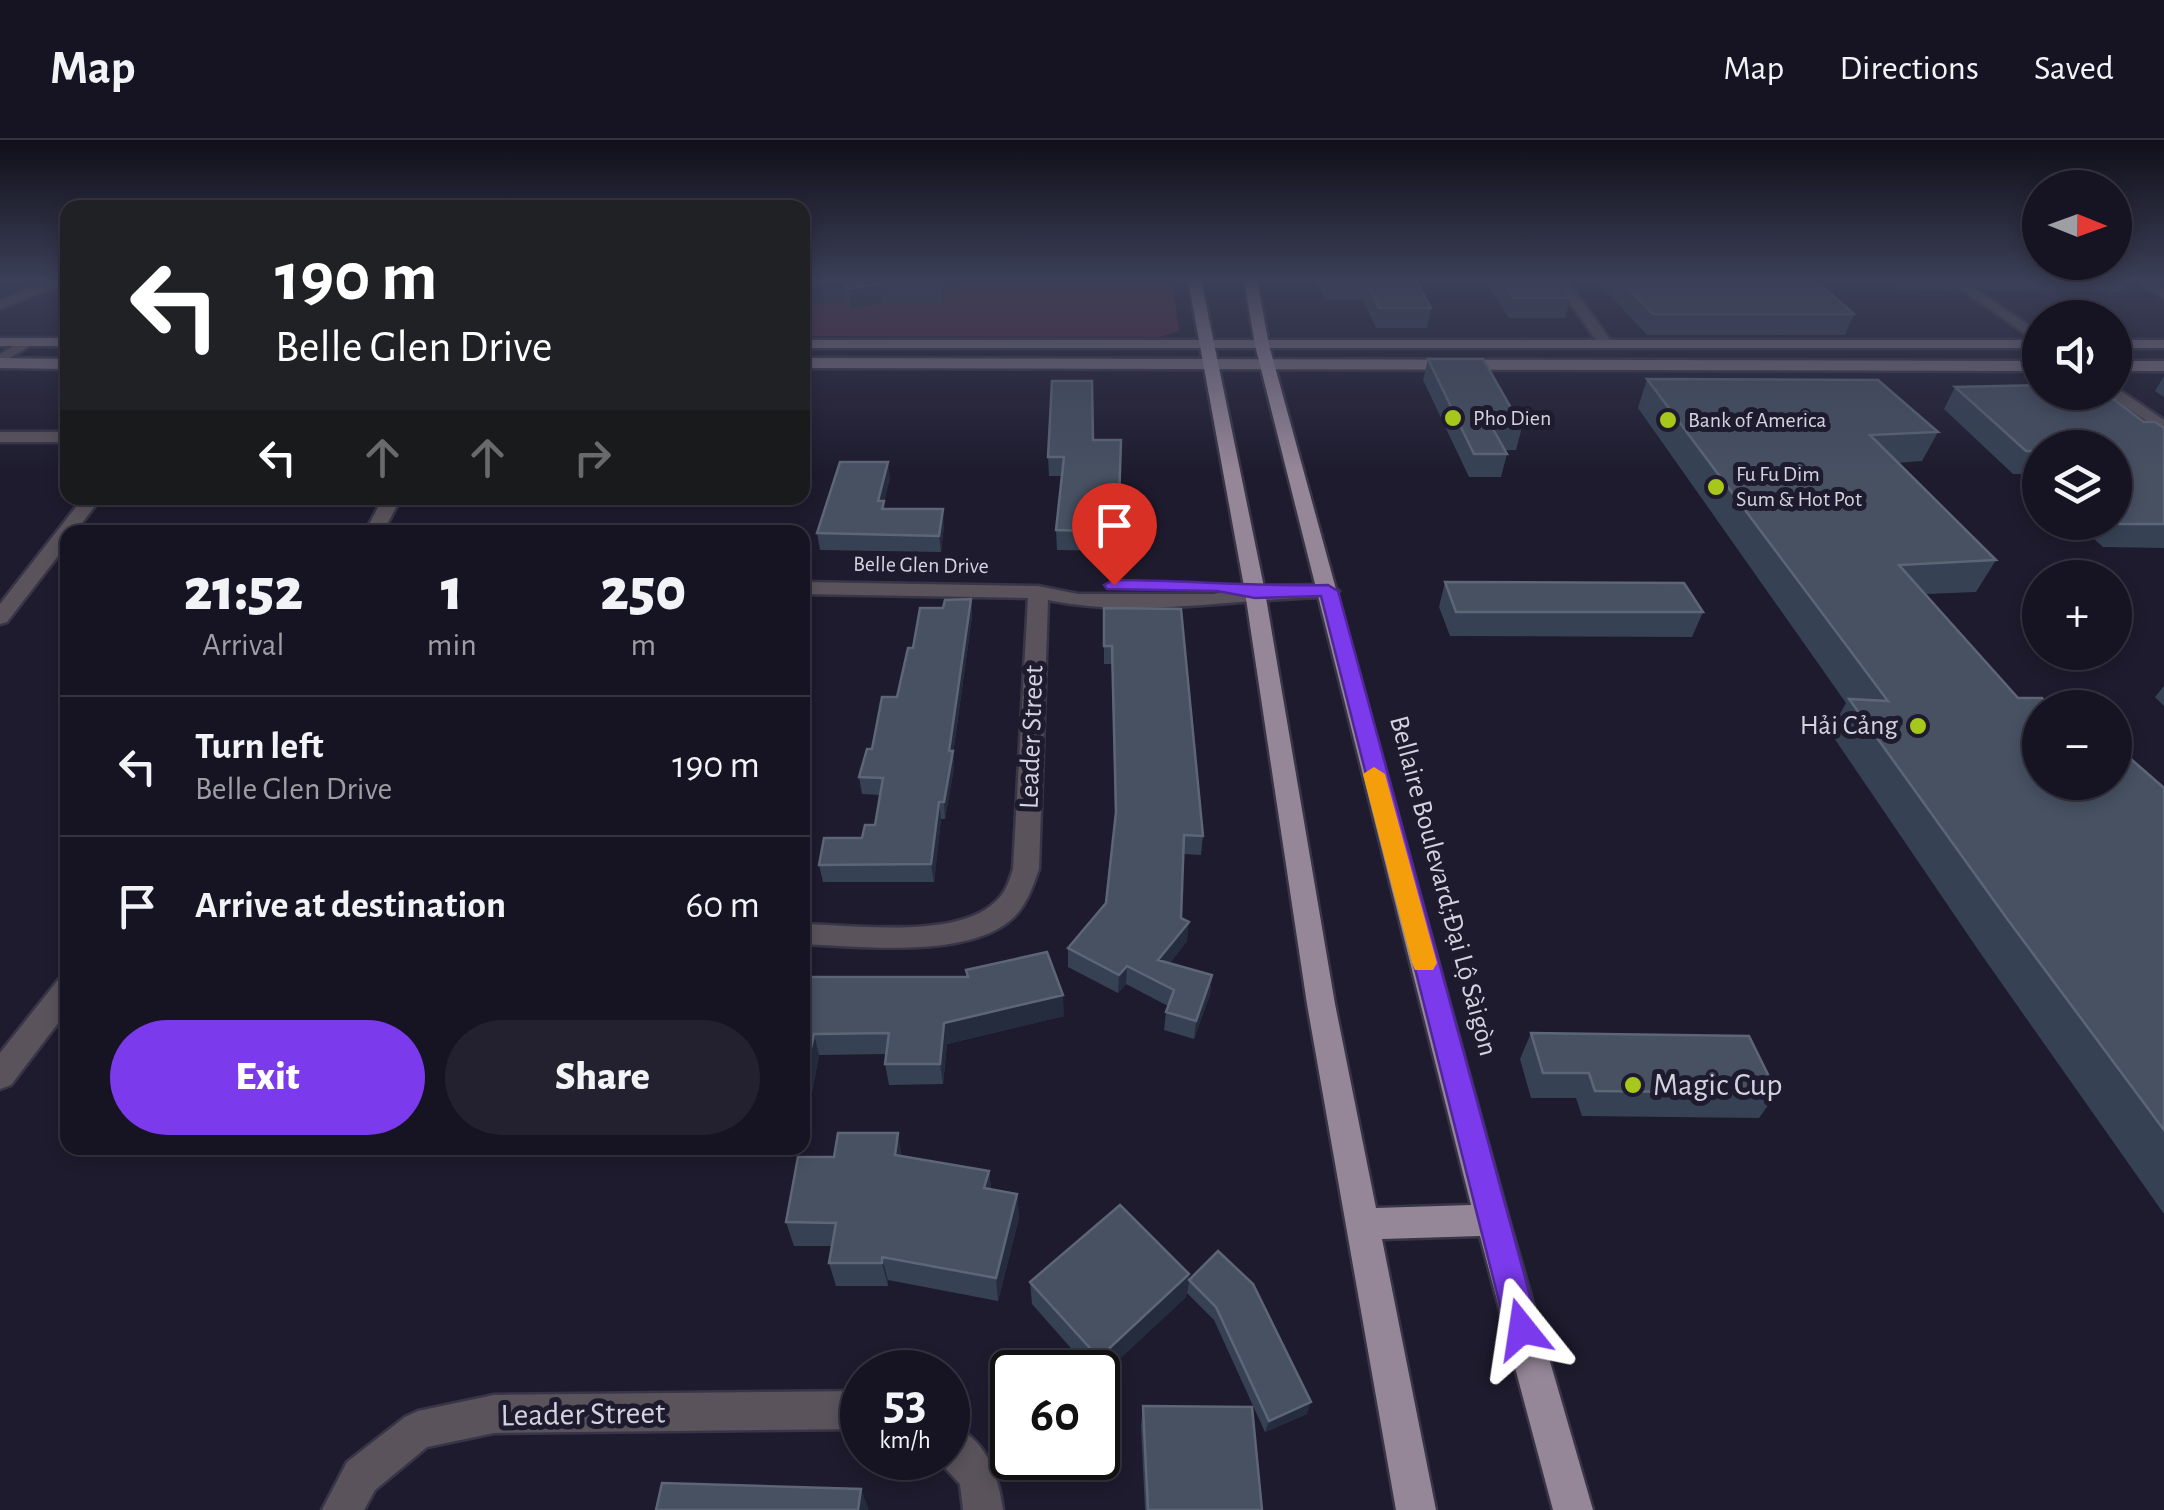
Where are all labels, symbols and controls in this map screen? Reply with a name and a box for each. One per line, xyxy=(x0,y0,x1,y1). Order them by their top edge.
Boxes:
text: Map xyxy=(50,45,136,93)
text: Map xyxy=(1723,51,1784,86)
text: Directions xyxy=(1839,51,1979,86)
text: Saved xyxy=(2034,51,2114,86)
north arrow xyxy=(2022,170,2132,280)
map controls xyxy=(2022,170,2132,800)
icon: left xyxy=(110,240,240,370)
text: 190 m xyxy=(275,243,438,313)
button: sound xyxy=(2022,300,2132,410)
text: Belle Glen Drive xyxy=(275,325,553,370)
marker: Pho Dien xyxy=(1442,407,1464,429)
place label: Pho Dien xyxy=(1473,407,1551,429)
marker: Bank of America xyxy=(1657,409,1679,431)
place label: Bank of America xyxy=(1688,409,1827,431)
icon: left xyxy=(250,430,305,485)
icon: ahead xyxy=(355,430,410,485)
icon: ahead xyxy=(460,430,515,485)
icon: right xyxy=(565,430,620,485)
button: layers xyxy=(2022,430,2132,540)
place label: Fu Fu Dim Sum & Hot Pot xyxy=(1736,463,1862,510)
marker: Fu Fu Dim Sum & Hot Pot xyxy=(1705,476,1727,498)
pin xyxy=(1072,483,1157,586)
icon: arrive xyxy=(1087,498,1142,553)
street label: Belle Glen Drive xyxy=(853,553,989,577)
button: + xyxy=(2022,560,2132,670)
text: 21:52 xyxy=(184,561,303,621)
text: 1 xyxy=(441,561,463,621)
text: 250 xyxy=(600,561,686,621)
text: Arrival xyxy=(202,629,285,661)
text: min xyxy=(427,629,477,661)
text: m xyxy=(631,629,656,661)
street label: Leader Street xyxy=(1015,664,1049,809)
button: − xyxy=(2022,690,2132,800)
place label: Hải Cảng xyxy=(1800,712,1898,740)
street label: Bellaire Boulevard;Đại Lộ Sàigòn xyxy=(1384,713,1502,1059)
marker: Hải Cảng xyxy=(1907,715,1929,737)
text: Turn left xyxy=(195,728,323,766)
icon: left xyxy=(110,739,165,794)
text: 190 m xyxy=(672,747,760,785)
text: Belle Glen Drive xyxy=(195,773,392,805)
icon: arrive xyxy=(110,879,165,934)
text: Arrive at destination xyxy=(195,887,506,925)
text: 60 m xyxy=(685,887,760,925)
button: Exit xyxy=(110,1020,425,1135)
button: Share xyxy=(445,1020,760,1135)
place label: Magic Cup xyxy=(1653,1069,1782,1101)
marker: Magic Cup xyxy=(1622,1074,1644,1096)
position arrow xyxy=(1470,1277,1574,1381)
speed limit sign: 60 xyxy=(990,1350,1120,1480)
text: 53 xyxy=(883,1378,927,1428)
street label: Leader Street xyxy=(500,1397,666,1431)
text: km/h xyxy=(879,1428,931,1453)

